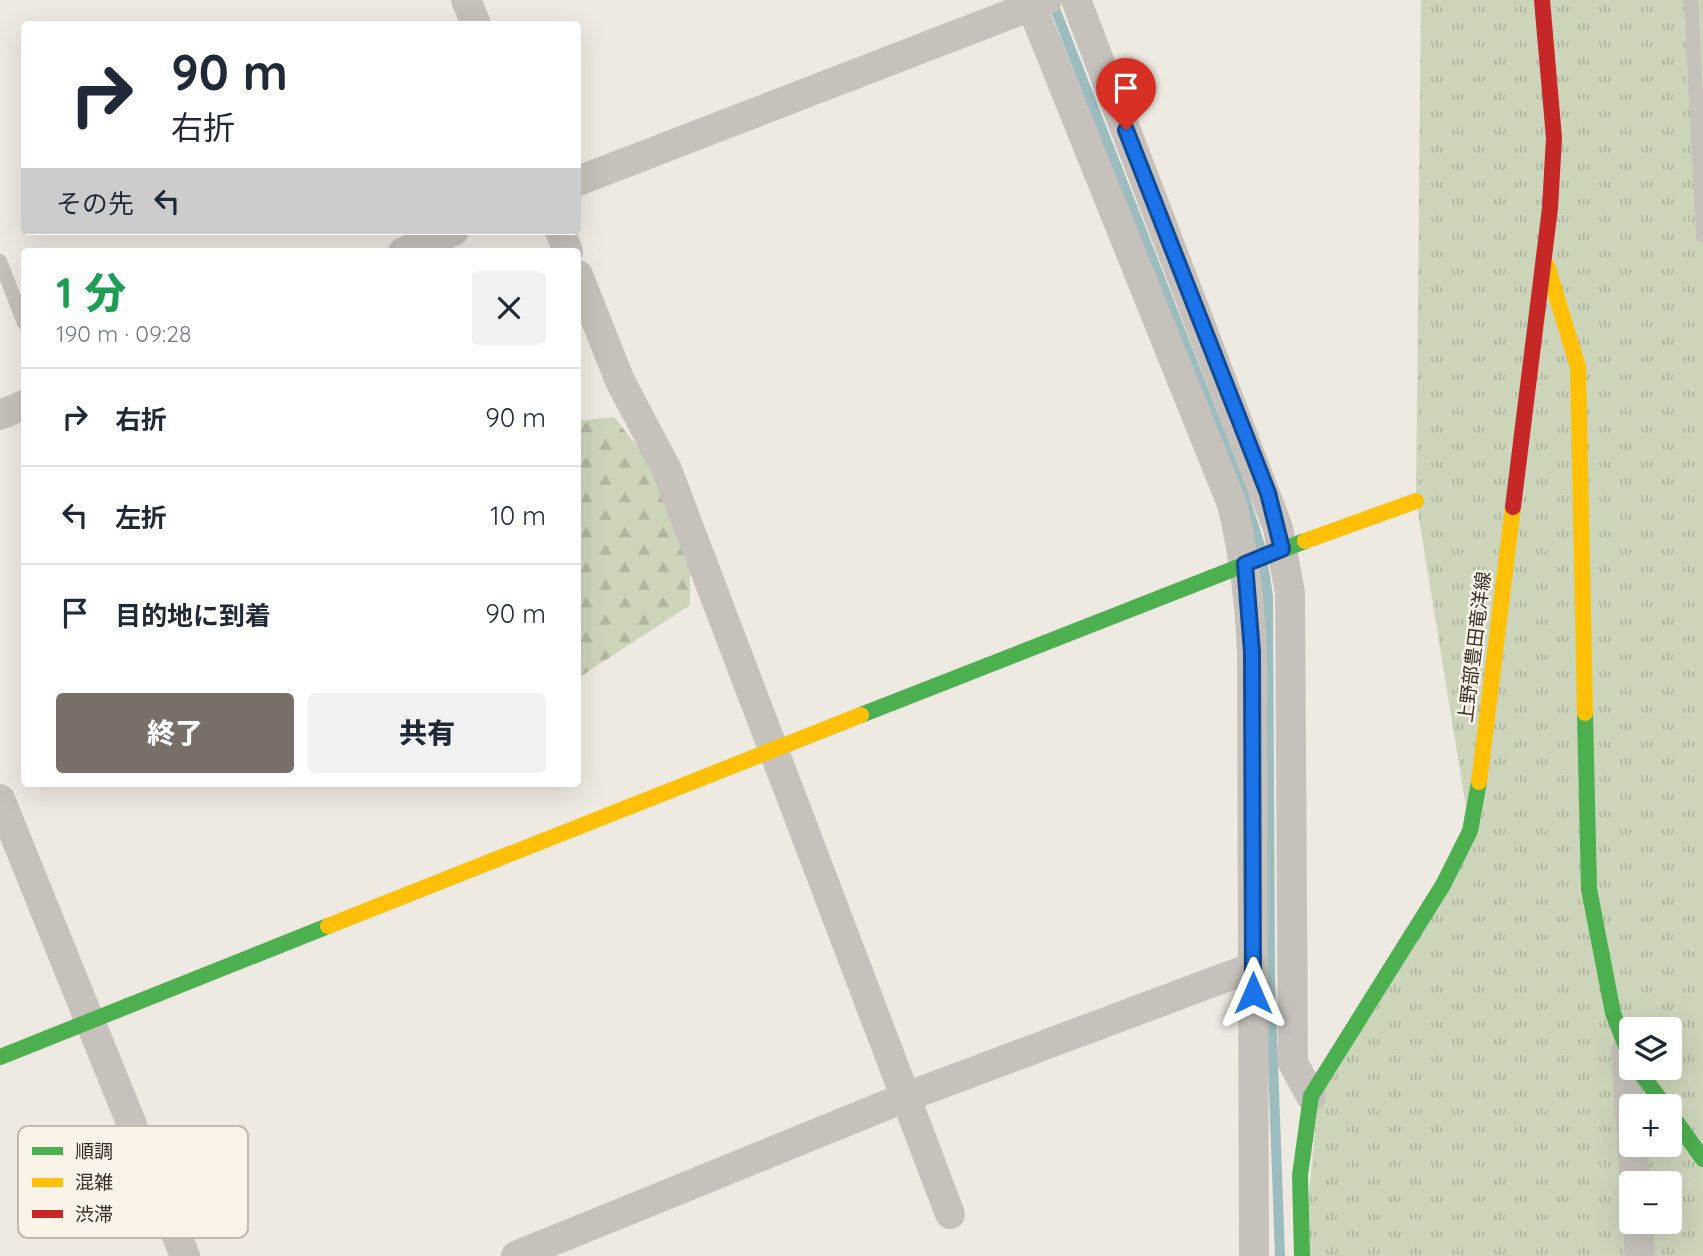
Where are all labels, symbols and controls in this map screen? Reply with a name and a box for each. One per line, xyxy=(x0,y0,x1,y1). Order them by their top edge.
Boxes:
text: 90 m xyxy=(171,41,288,102)
icon: right xyxy=(56,49,147,140)
pin xyxy=(1096,58,1156,130)
icon: arrive xyxy=(1107,69,1145,107)
text: 右折 xyxy=(171,107,235,147)
icon: left xyxy=(148,182,186,220)
text: その先 xyxy=(56,187,134,220)
text: 1 分 xyxy=(56,266,126,319)
button: close xyxy=(472,271,546,345)
text: 190 m · 09:28 xyxy=(56,319,191,348)
icon: right xyxy=(56,398,94,436)
text: 90 m xyxy=(485,401,546,434)
text: 右折 xyxy=(115,403,167,436)
icon: left xyxy=(56,496,94,534)
text: 10 m xyxy=(490,499,546,532)
text: 左折 xyxy=(115,501,167,534)
street label: 上野部豊田竜洋線 xyxy=(1453,570,1495,724)
icon: arrive xyxy=(56,594,94,632)
text: 90 m xyxy=(485,597,546,630)
text: 目的地に到着 xyxy=(115,599,271,632)
button: 終了 xyxy=(56,693,294,773)
button: 共有 xyxy=(308,693,546,773)
position arrow xyxy=(1216,956,1290,1030)
map controls xyxy=(1619,1017,1682,1234)
button: layers xyxy=(1619,1017,1682,1080)
button: + xyxy=(1619,1094,1682,1157)
legend xyxy=(18,1126,248,1238)
text: 順調 xyxy=(75,1139,113,1163)
text: 混雑 xyxy=(75,1170,113,1194)
button: − xyxy=(1619,1171,1682,1234)
text: 渋滞 xyxy=(75,1202,113,1226)

